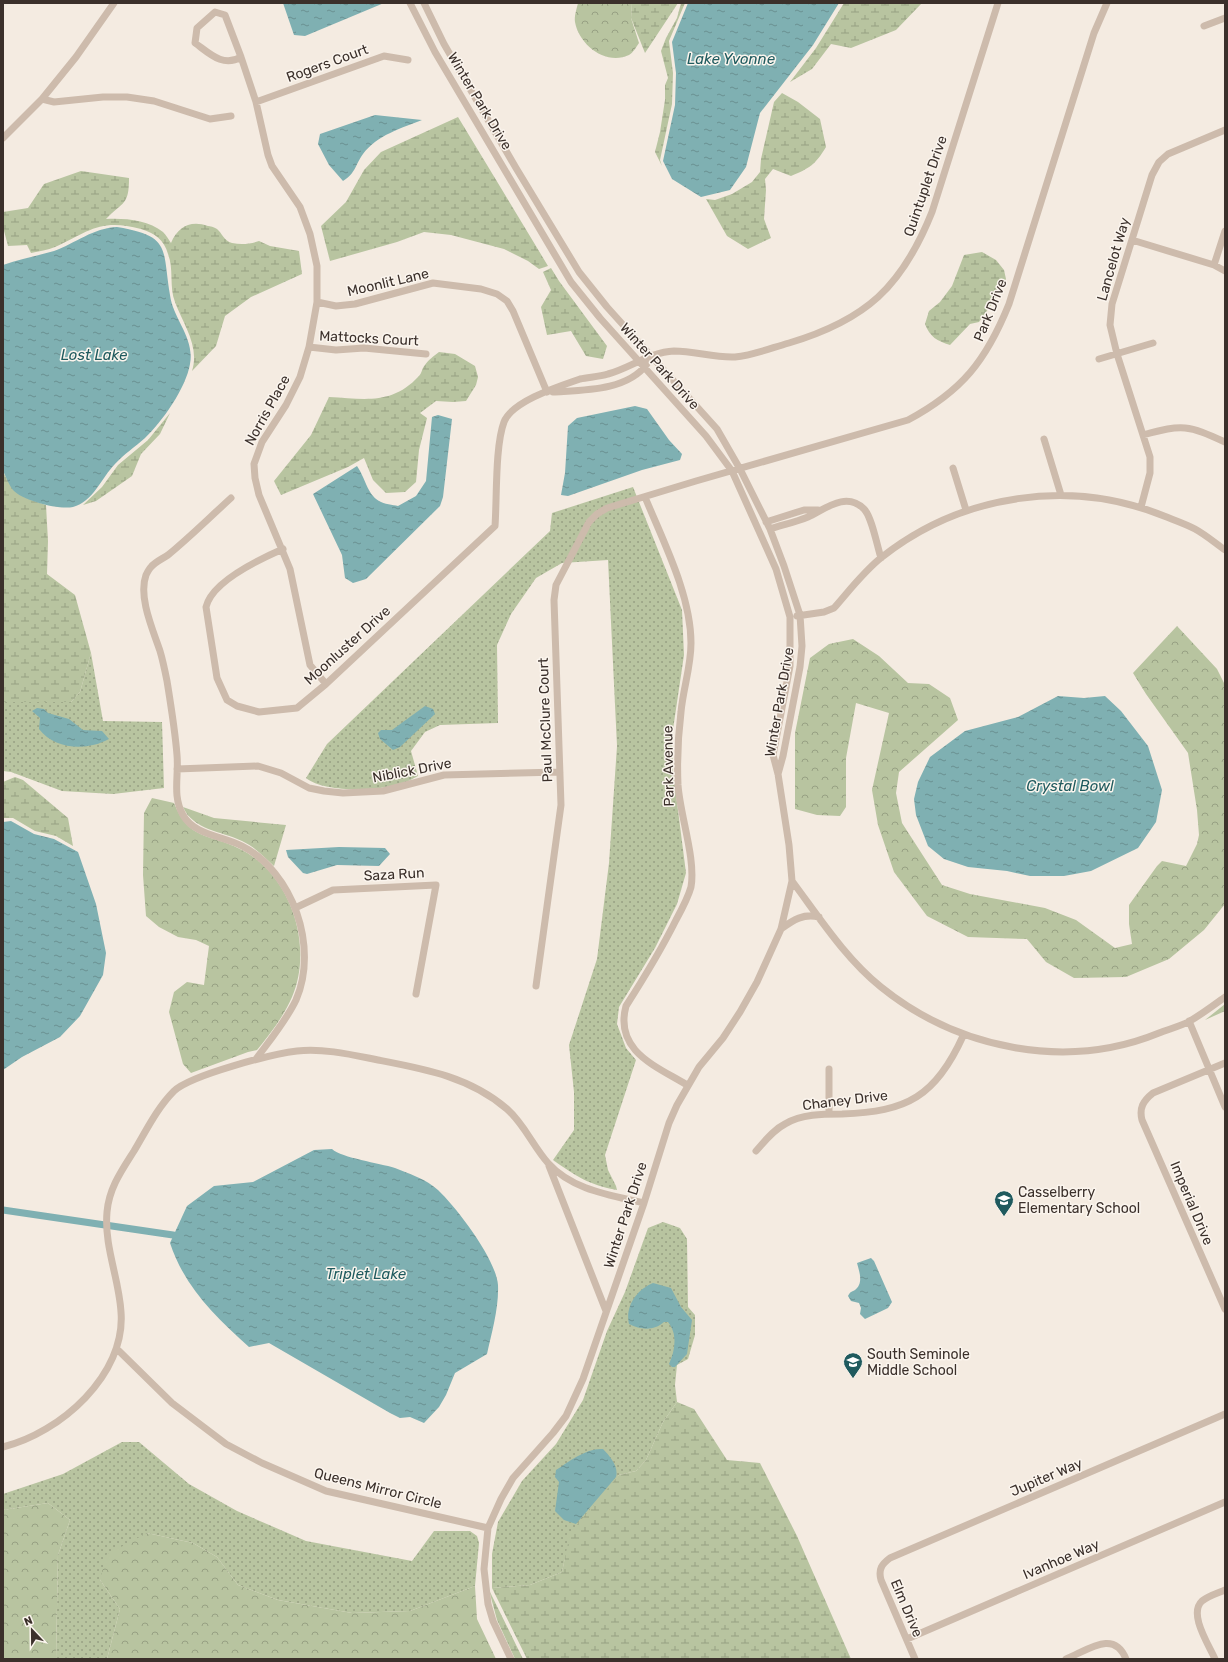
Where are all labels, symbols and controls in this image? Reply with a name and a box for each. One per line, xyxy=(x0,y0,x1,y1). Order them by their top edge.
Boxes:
street label: Rogers Court xyxy=(284,41,371,86)
street label: Winter Park Drive xyxy=(444,49,515,153)
water label: Lake Yvonne xyxy=(687,50,776,68)
street label: Quintuplet Drive xyxy=(900,133,951,239)
street label: Lancelot Way xyxy=(1093,215,1134,303)
street label: Moonlit Lane xyxy=(346,265,431,300)
street label: Park Drive xyxy=(970,276,1011,344)
street label: Winter Park Drive xyxy=(616,319,703,413)
street label: Mattocks Court xyxy=(319,327,420,350)
water label: Lost Lake xyxy=(61,346,128,364)
street label: Norris Place xyxy=(241,372,294,449)
street label: Moonluster Drive xyxy=(301,602,394,689)
street label: Winter Park Drive xyxy=(761,646,798,758)
street label: Paul McClure Court xyxy=(535,657,556,783)
street label: Park Avenue xyxy=(659,725,678,807)
street label: Niblick Drive xyxy=(371,754,453,786)
water label: Crystal Bowl xyxy=(1026,777,1114,795)
street label: Saza Run xyxy=(363,864,425,885)
street label: Chaney Drive xyxy=(801,1087,889,1114)
street label: Imperial Drive xyxy=(1166,1159,1217,1248)
street label: Winter Park Drive xyxy=(600,1160,651,1270)
place label: Casselberry Elementary School xyxy=(1018,1184,1140,1217)
school or university icon: Casselberry Elementary School xyxy=(993,1189,1015,1217)
water label: Triplet Lake xyxy=(326,1265,407,1283)
place label: South Seminole Middle School xyxy=(867,1346,970,1379)
school or university icon: South Seminole Middle School xyxy=(842,1351,864,1379)
street label: Jupiter Way xyxy=(1008,1455,1085,1500)
street label: Queens Mirror Circle xyxy=(312,1464,444,1513)
street label: Ivanhoe Way xyxy=(1020,1536,1102,1583)
street label: Elm Drive xyxy=(887,1577,926,1640)
north arrow xyxy=(12,1610,52,1650)
text: N xyxy=(22,1614,35,1629)

